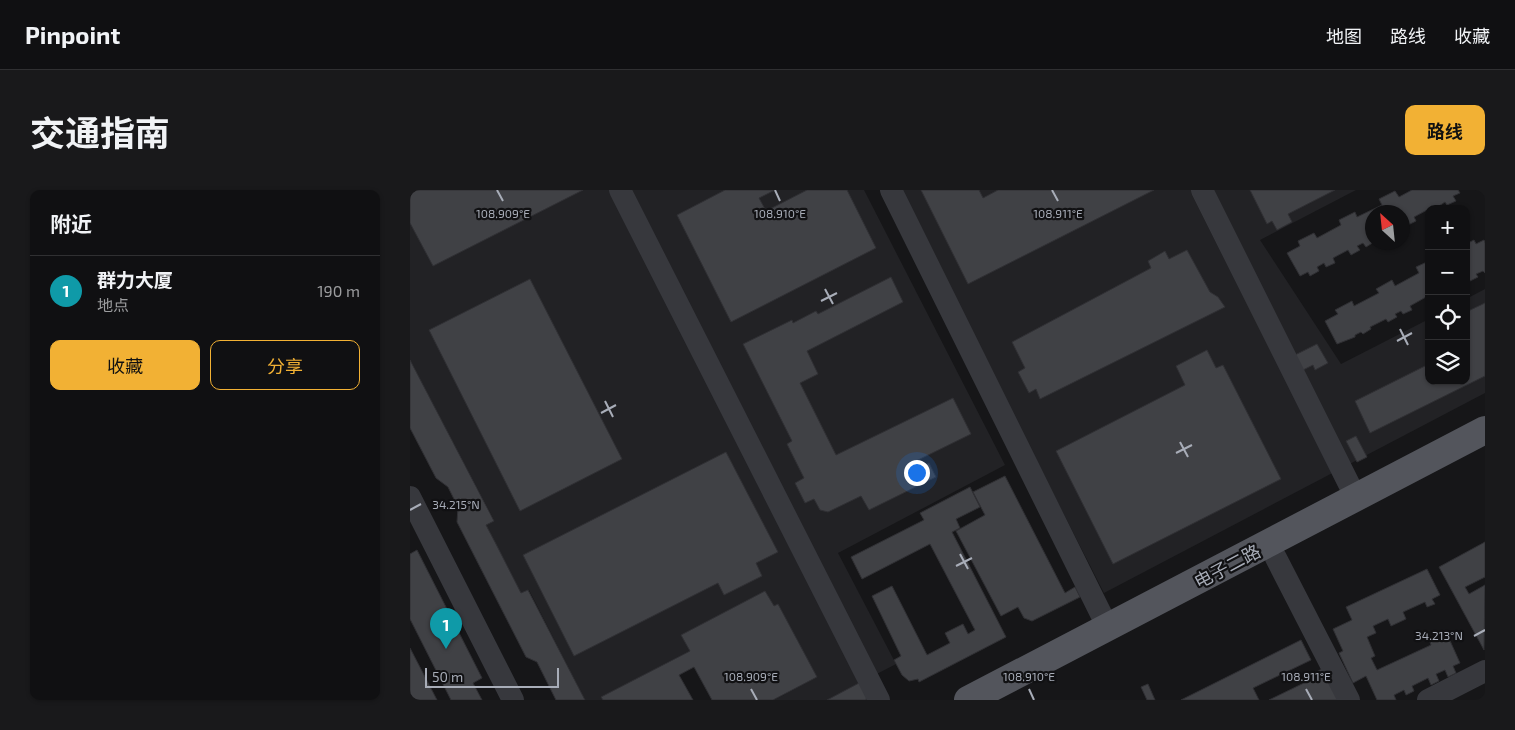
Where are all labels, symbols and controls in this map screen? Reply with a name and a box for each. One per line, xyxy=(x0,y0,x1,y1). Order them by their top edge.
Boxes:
text: Pinpoint xyxy=(25,20,120,49)
text: 地图 xyxy=(1326,25,1362,47)
text: 路线 xyxy=(1390,25,1426,47)
text: 收藏 xyxy=(1454,25,1490,47)
button: 路线 xyxy=(1405,105,1485,155)
text: 交通指南 xyxy=(30,111,170,153)
north arrow xyxy=(1365,205,1410,250)
map controls xyxy=(1425,205,1470,385)
button: + xyxy=(1425,205,1470,250)
text: 108.909°E xyxy=(476,206,530,220)
text: 108.910°E xyxy=(754,206,806,220)
text: 108.911°E xyxy=(1033,206,1083,220)
text: 附近 xyxy=(50,211,92,236)
button: − xyxy=(1425,250,1470,295)
text: 群力大厦 xyxy=(97,268,173,291)
text: 1 xyxy=(63,281,69,300)
text: 190 m xyxy=(317,281,360,300)
text: 地点 xyxy=(97,295,129,314)
button: locate xyxy=(1425,295,1470,340)
button: 收藏 xyxy=(50,340,200,390)
button: 分享 xyxy=(210,340,360,390)
button: layers xyxy=(1425,340,1470,385)
your location xyxy=(904,460,930,486)
text: 34.215°N xyxy=(432,497,480,511)
street label: 电子二路 xyxy=(1190,539,1264,593)
pin: 1 xyxy=(430,608,462,649)
text: 34.213°N xyxy=(1415,628,1463,642)
scale bar xyxy=(425,665,559,688)
text: 50 m xyxy=(432,668,463,685)
text: 108.909°E xyxy=(724,669,778,683)
text: 108.910°E xyxy=(1003,669,1055,683)
text: 108.911°E xyxy=(1281,669,1331,683)

